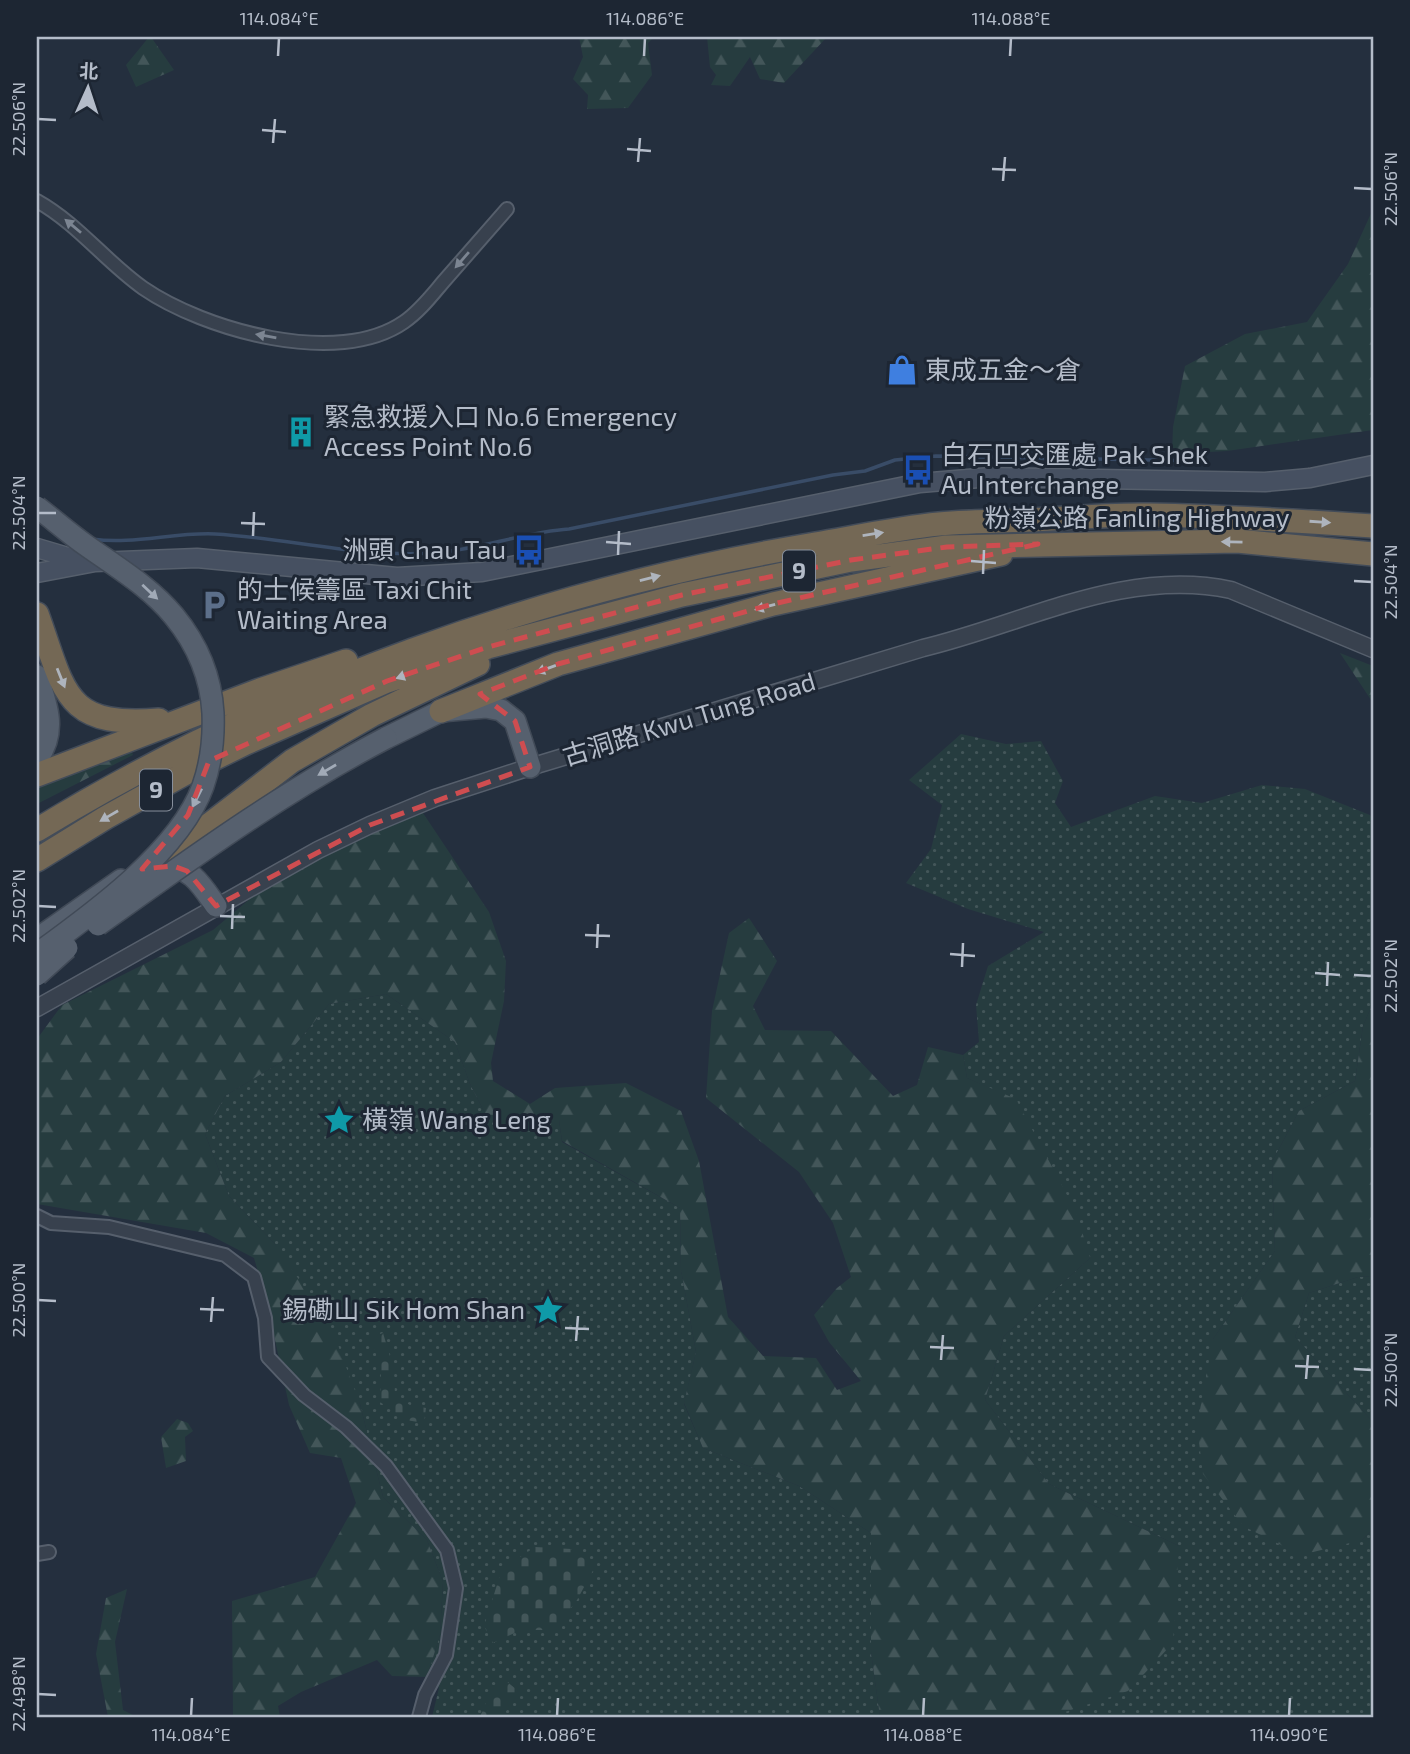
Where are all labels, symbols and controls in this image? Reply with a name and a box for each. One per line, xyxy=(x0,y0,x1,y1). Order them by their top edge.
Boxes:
text: 114.084°E xyxy=(240,7,318,29)
text: 114.086°E xyxy=(606,7,684,29)
text: 114.088°E xyxy=(972,7,1050,29)
north arrow xyxy=(52,52,122,122)
text: 北 xyxy=(79,59,99,83)
text: 22.506°N xyxy=(7,82,29,156)
text: 22.506°N xyxy=(1379,152,1401,226)
one-way arrow xyxy=(64,218,82,233)
one-way arrow xyxy=(455,252,470,269)
one-way arrow xyxy=(255,330,277,341)
shop icon: 東成五金～倉 xyxy=(885,353,919,387)
place label: 東成五金～倉 xyxy=(925,353,1081,384)
place label: 緊急救援入口 No.6 Emergency Access Point No.6 xyxy=(324,400,677,461)
building icon: 緊急救援入口 No.6 Emergency Access Point No.6 xyxy=(284,415,318,449)
place label: 白石凹交匯處 Pak Shek Au Interchange xyxy=(941,438,1208,499)
bus stop icon: 白石凹交匯處 Pak Shek Au Interchange xyxy=(901,453,935,487)
text: 22.504°N xyxy=(7,475,29,551)
street label: 粉嶺公路 Fanling Highway xyxy=(985,501,1290,532)
one-way arrow xyxy=(1309,517,1331,528)
one-way arrow xyxy=(862,528,884,539)
place label: 洲頭 Chau Tau xyxy=(342,533,506,564)
bus stop icon: 洲頭 Chau Tau xyxy=(512,533,546,567)
one-way arrow xyxy=(1221,536,1243,548)
text: 22.504°N xyxy=(1379,544,1401,620)
road number: 9 xyxy=(783,550,815,592)
one-way arrow xyxy=(639,572,661,583)
place label: 的士候籌區 Taxi Chit Waiting Area xyxy=(237,573,472,634)
one-way arrow xyxy=(141,584,158,600)
parking icon: 的士候籌區 Taxi Chit Waiting Area xyxy=(197,588,231,622)
one-way arrow xyxy=(754,602,775,612)
one-way arrow xyxy=(535,664,556,675)
street label: 古洞路 Kwu Tung Road xyxy=(558,664,819,771)
one-way arrow xyxy=(55,668,66,689)
one-way arrow xyxy=(395,670,416,681)
one-way arrow xyxy=(317,764,336,776)
road number: 9 xyxy=(140,770,172,810)
one-way arrow xyxy=(192,788,203,808)
one-way arrow xyxy=(100,810,119,822)
text: 22.502°N xyxy=(7,869,29,943)
text: 22.502°N xyxy=(1379,939,1401,1013)
place icon: 橫嶺 Wang Leng xyxy=(322,1103,356,1137)
place label: 橫嶺 Wang Leng xyxy=(362,1103,551,1134)
text: 22.500°N xyxy=(7,1263,29,1337)
place label: 錫磡山 Sik Hom Shan xyxy=(282,1293,525,1324)
place icon: 錫磡山 Sik Hom Shan xyxy=(531,1293,565,1327)
text: 22.500°N xyxy=(1379,1333,1401,1407)
text: 22.498°N xyxy=(7,1656,29,1732)
text: 114.084°E xyxy=(152,1723,230,1745)
text: 114.086°E xyxy=(518,1723,596,1745)
text: 114.088°E xyxy=(884,1723,962,1745)
text: 114.090°E xyxy=(1250,1723,1328,1745)

